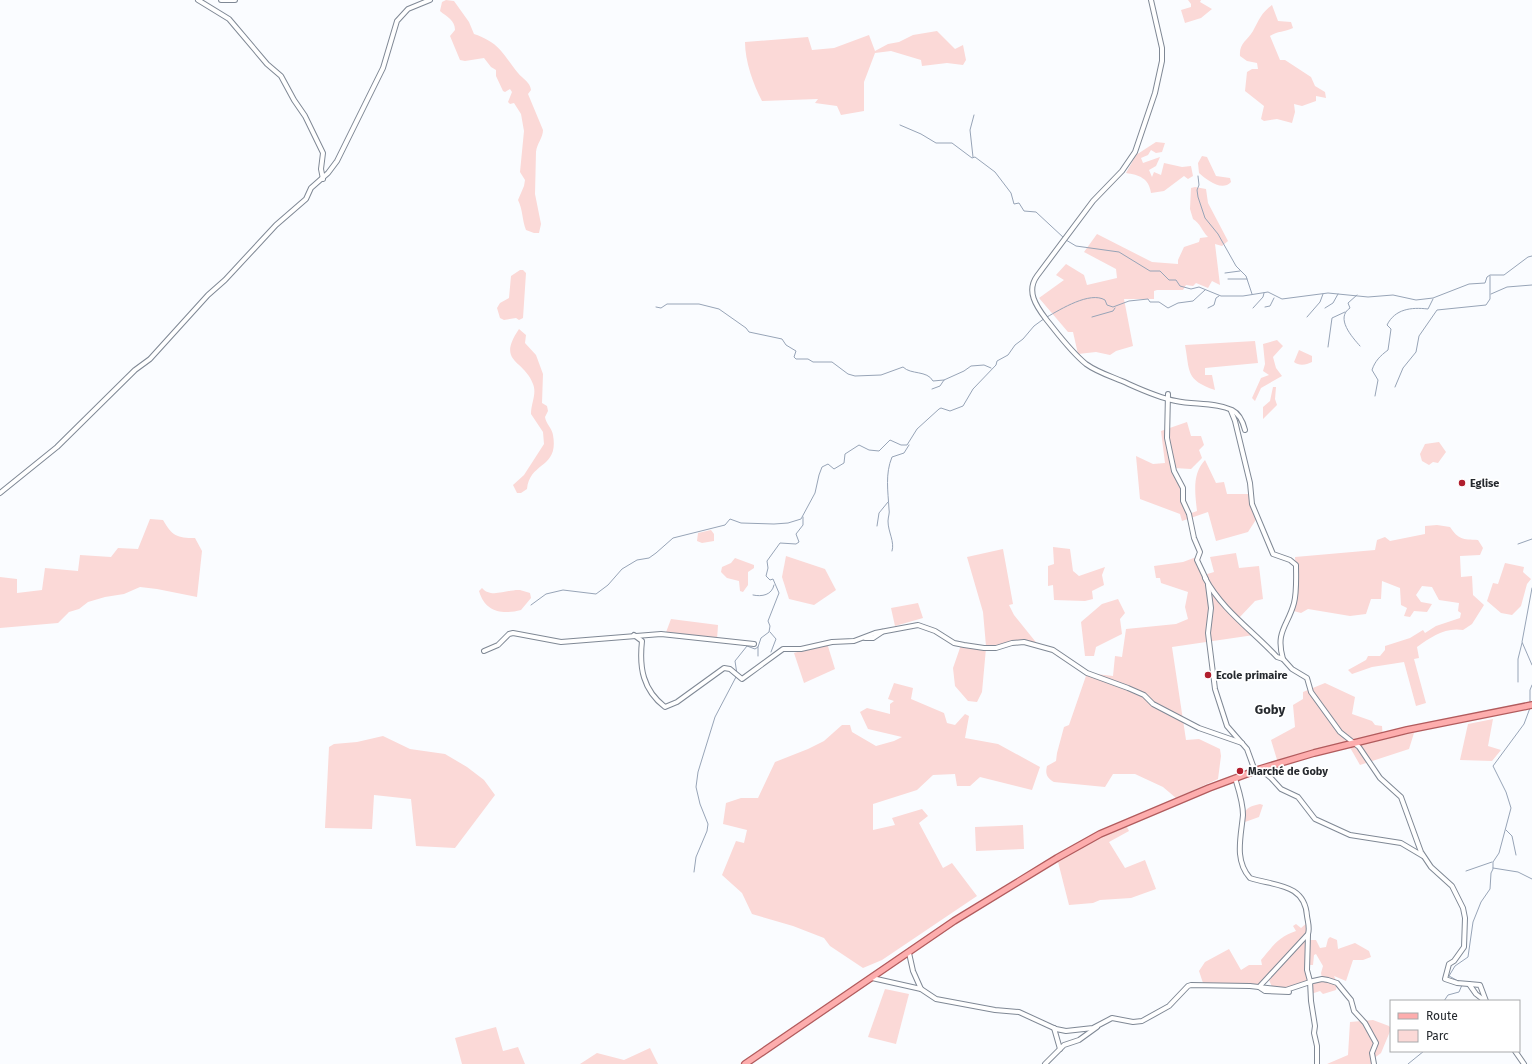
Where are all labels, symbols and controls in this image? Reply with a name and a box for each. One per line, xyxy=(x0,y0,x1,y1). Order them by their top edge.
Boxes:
place label: Eglise xyxy=(1470,477,1499,490)
marker: Eglise xyxy=(1457,478,1467,488)
place label: Ecole primaire xyxy=(1216,669,1288,682)
marker: Ecole primaire xyxy=(1203,670,1213,680)
district label: Goby xyxy=(1255,702,1285,717)
place label: Marché de Goby xyxy=(1248,765,1328,778)
marker: Marché de Goby xyxy=(1235,766,1245,776)
legend xyxy=(1390,1000,1520,1052)
text: Route xyxy=(1426,1009,1458,1023)
text: Parc xyxy=(1426,1029,1449,1043)

